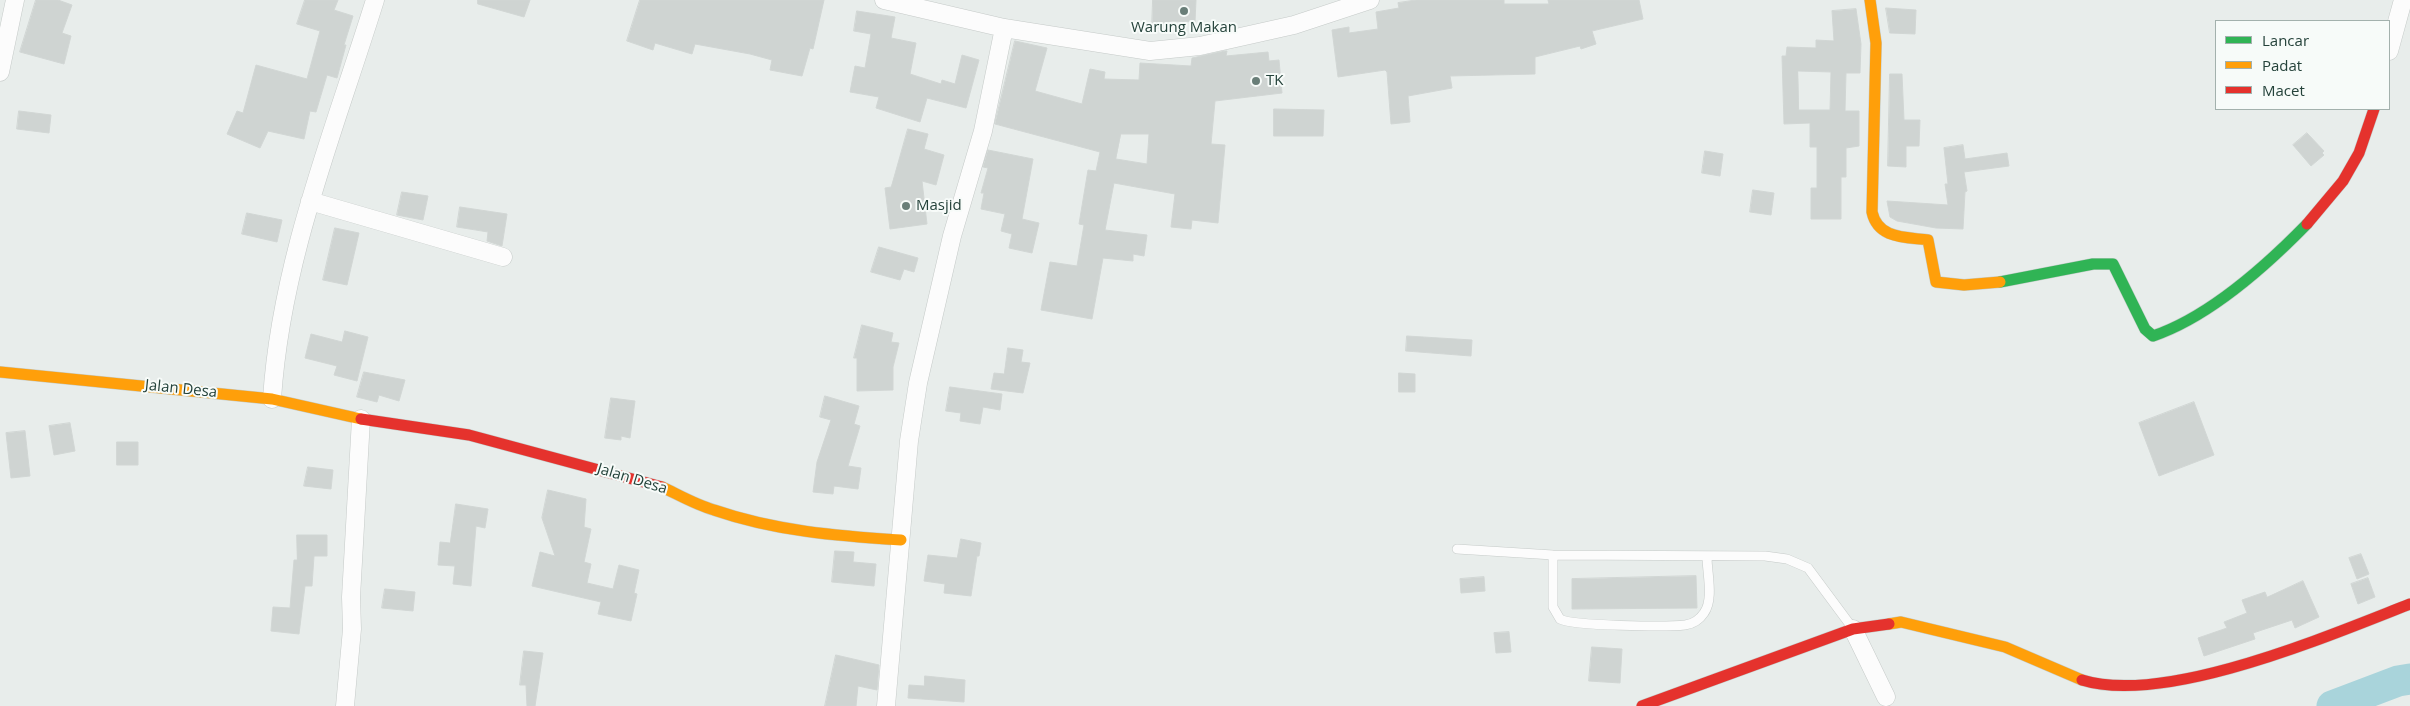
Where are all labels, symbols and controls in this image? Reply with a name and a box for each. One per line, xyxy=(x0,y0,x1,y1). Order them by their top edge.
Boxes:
marker: Warung Makan xyxy=(1178,5,1190,17)
place label: Warung Makan xyxy=(1131,19,1237,37)
legend xyxy=(2215,20,2390,110)
text: Lancar xyxy=(2262,30,2309,50)
text: Padat xyxy=(2262,55,2302,75)
place label: TK xyxy=(1266,72,1283,90)
marker: TK xyxy=(1250,75,1262,87)
text: Macet xyxy=(2262,80,2305,100)
place label: Masjid xyxy=(916,197,962,215)
marker: Masjid xyxy=(900,200,912,212)
street label: Jalan Desa xyxy=(144,376,218,402)
street label: Jalan Desa xyxy=(595,460,669,498)

